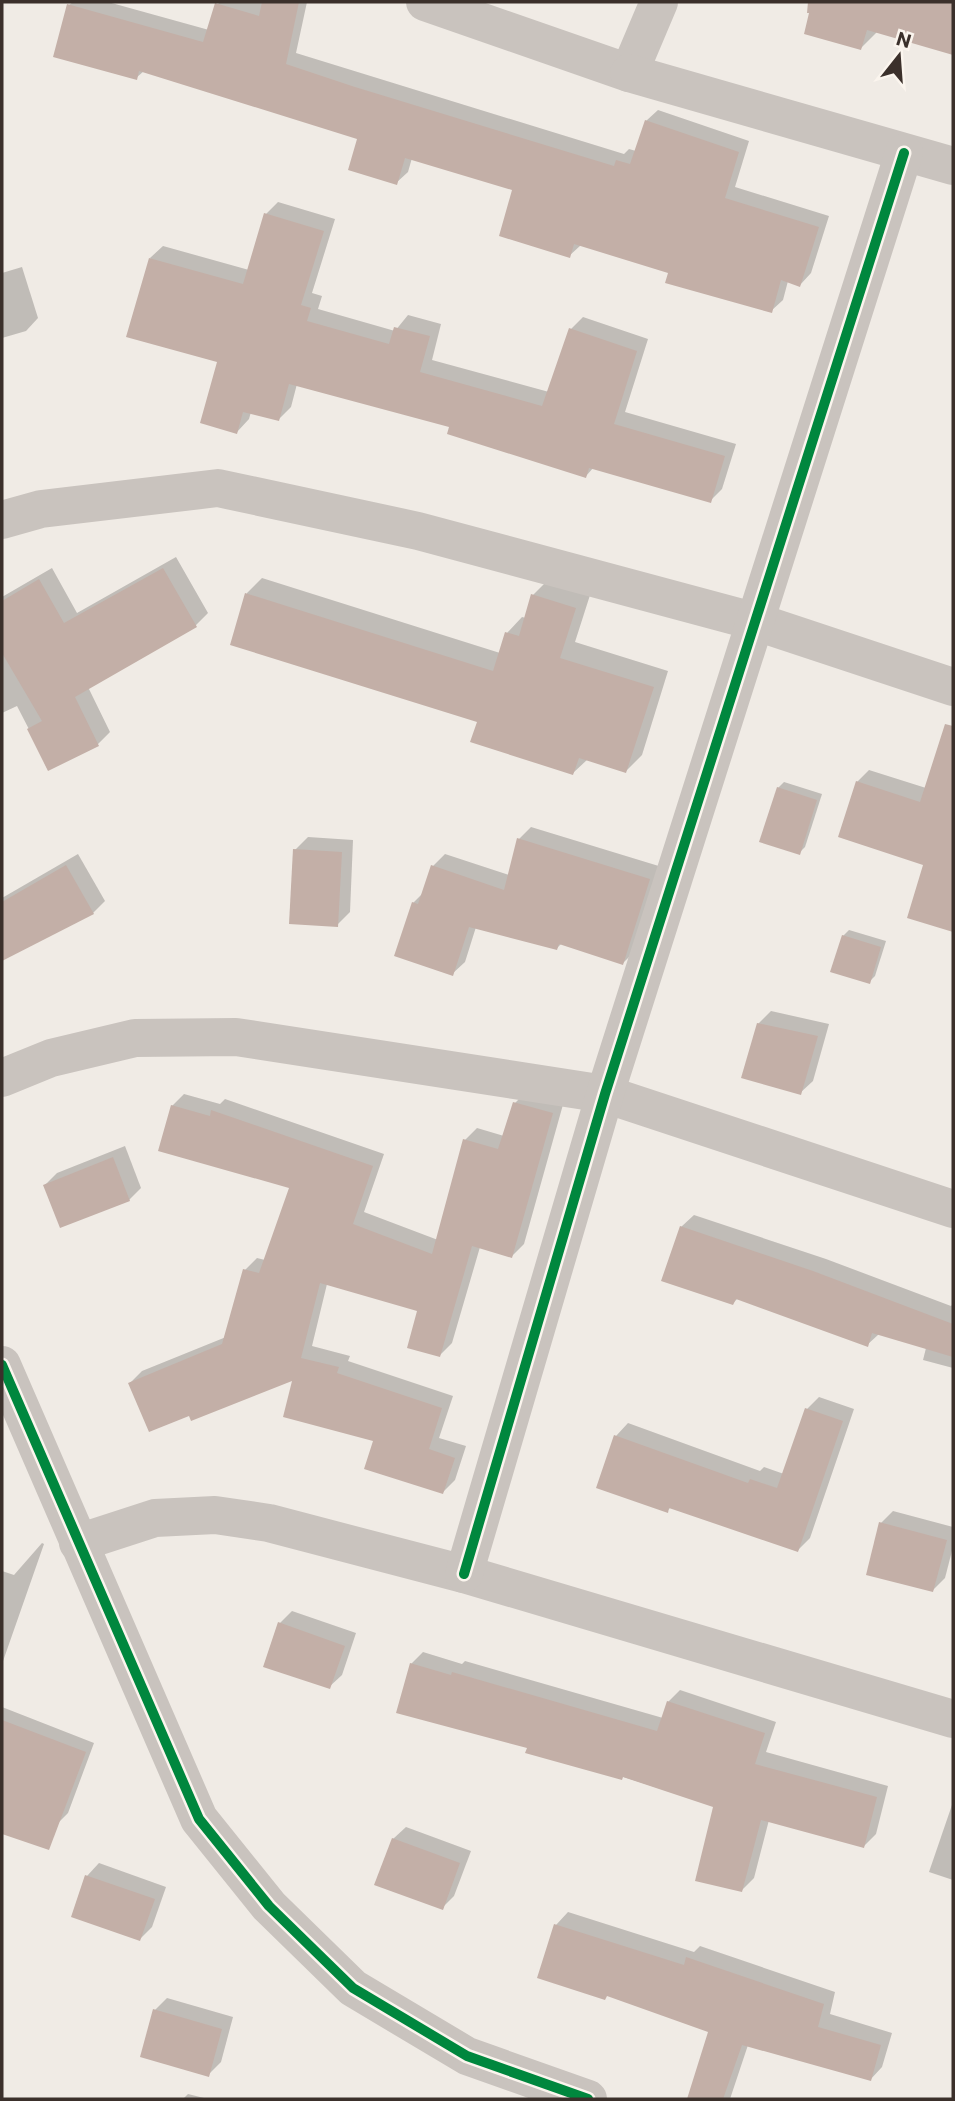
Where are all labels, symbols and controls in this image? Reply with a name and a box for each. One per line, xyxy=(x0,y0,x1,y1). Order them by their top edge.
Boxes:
north arrow xyxy=(864,21,934,91)
text: N xyxy=(894,26,914,52)

